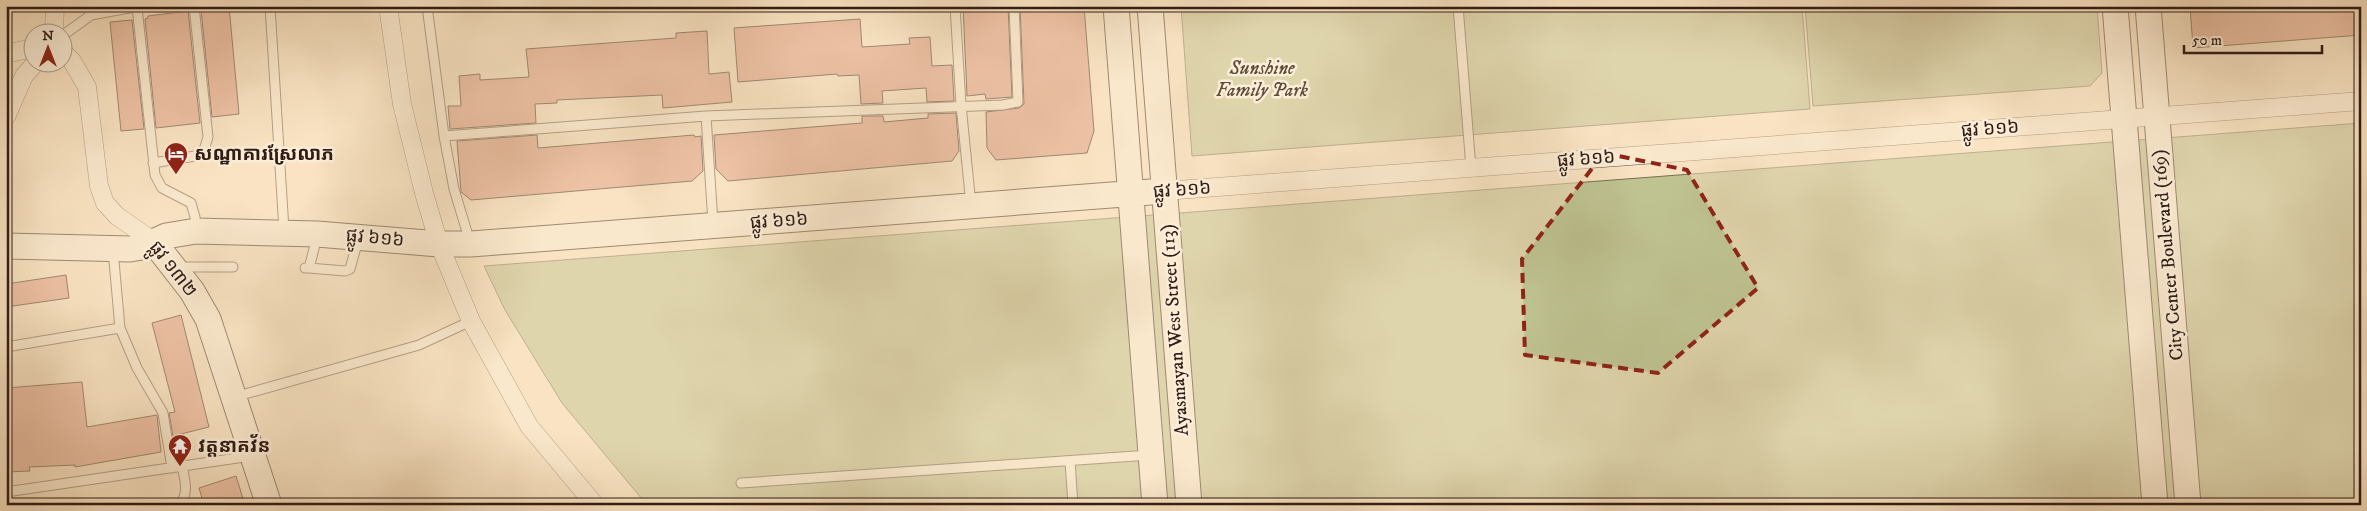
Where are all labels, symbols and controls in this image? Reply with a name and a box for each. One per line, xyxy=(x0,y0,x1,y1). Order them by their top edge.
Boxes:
north arrow xyxy=(22,22,72,72)
scale bar xyxy=(2184,22,2322,54)
text: N xyxy=(42,27,54,45)
text: 50 m xyxy=(2192,31,2222,50)
park label: Sunshine Family Park xyxy=(1216,57,1308,102)
street label: ផ្លូវ ៦១៦ xyxy=(1960,115,2020,147)
hotel icon: សណ្ឋាគារស្រែលាភ xyxy=(163,141,189,175)
place label: សណ្ឋាគារស្រែលាភ xyxy=(194,143,334,166)
street label: ផ្លូវ ៦១៦ xyxy=(1556,145,1616,177)
street label: City Center Boulevard (169) xyxy=(2147,148,2189,362)
street label: ផ្លូវ ៦១៦ xyxy=(1152,176,1212,208)
street label: ផ្លូវ ៦១៦ xyxy=(749,207,809,239)
street label: Ayasmayan West Street (113) xyxy=(1156,223,1194,437)
street label: ផ្លូវ ៦១៦ xyxy=(344,224,405,257)
street label: ផ្លូវ ១៣២ xyxy=(140,236,202,305)
temple icon: វត្តនាគវ័ន xyxy=(167,433,193,467)
place label: វត្តនាគវ័ន xyxy=(198,434,270,458)

